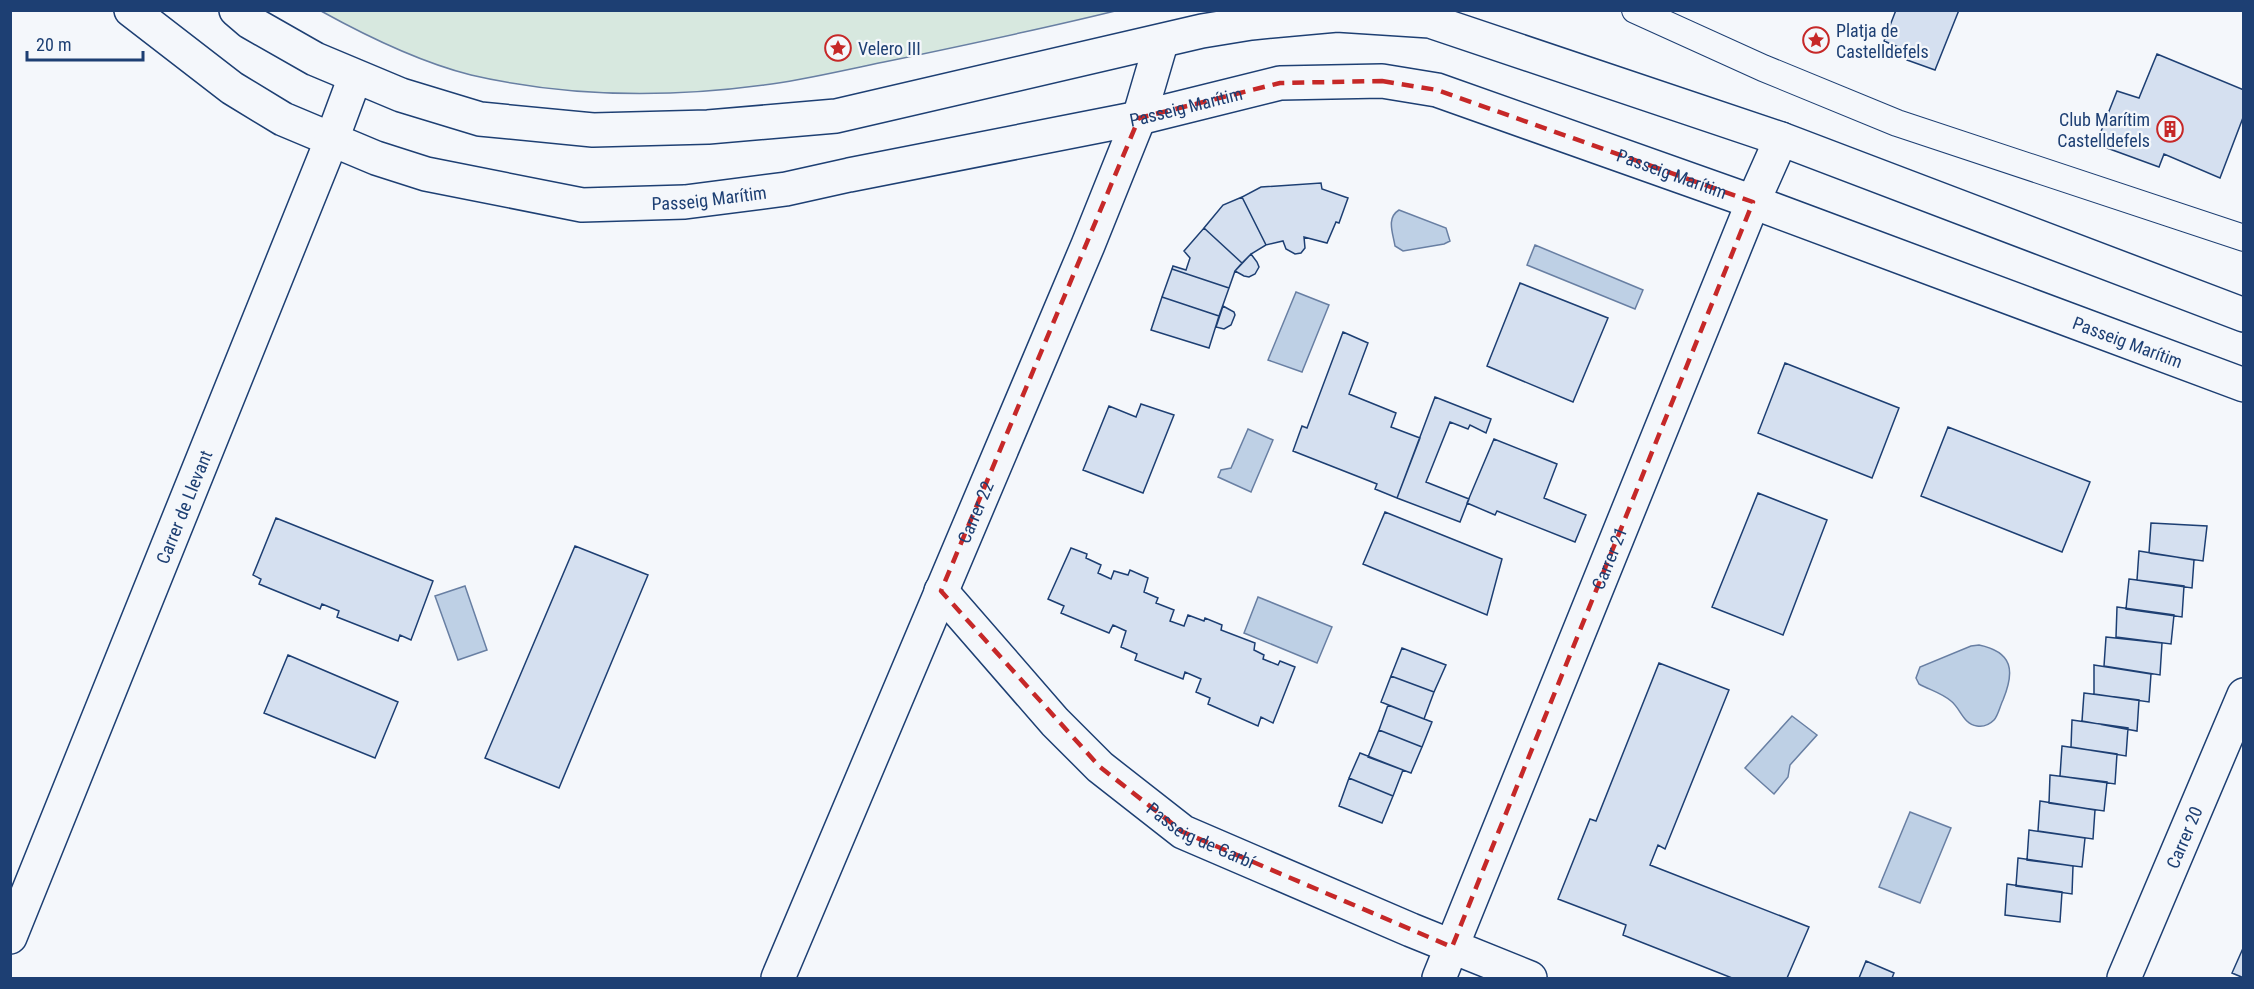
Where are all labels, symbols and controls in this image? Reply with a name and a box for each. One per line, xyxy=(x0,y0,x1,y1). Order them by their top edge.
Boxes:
place label: Platja de Castelldefels xyxy=(1836,20,1929,62)
scale bar xyxy=(27,24,142,62)
place icon: Platja de Castelldefels xyxy=(1801,25,1831,55)
place icon: Velero III xyxy=(823,33,853,63)
text: 20 m xyxy=(36,34,71,55)
place label: Velero III xyxy=(858,38,921,59)
street label: Passeig Marítim xyxy=(1128,82,1245,130)
place label: Club Marítim Castelldefels xyxy=(2057,109,2150,151)
building icon: Club Marítim Castelldefels xyxy=(2155,114,2185,144)
street label: Passeig Marítim xyxy=(1614,144,1730,202)
street label: Passeig Marítim xyxy=(651,181,768,213)
street label: Passeig Marítim xyxy=(2070,312,2186,372)
street label: Carrer de Llevant xyxy=(151,447,216,567)
street label: Carrer 22 xyxy=(953,478,998,546)
street label: Carrer 21 xyxy=(1587,524,1631,592)
street label: Passeig de Garbí xyxy=(1143,797,1259,872)
street label: Carrer 20 xyxy=(2161,803,2206,871)

